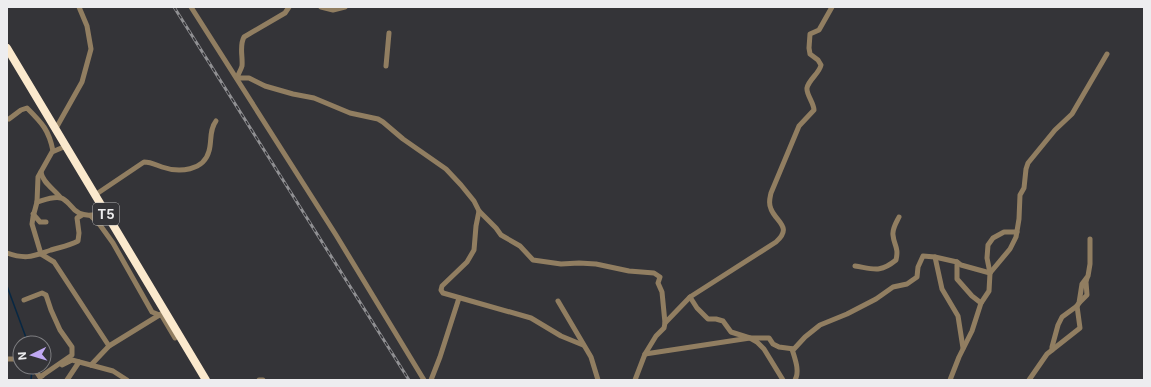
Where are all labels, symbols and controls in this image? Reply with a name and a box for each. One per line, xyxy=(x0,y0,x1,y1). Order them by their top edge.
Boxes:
road number: T5 xyxy=(93,203,119,225)
north arrow xyxy=(12,335,52,375)
text: N xyxy=(15,351,29,361)

